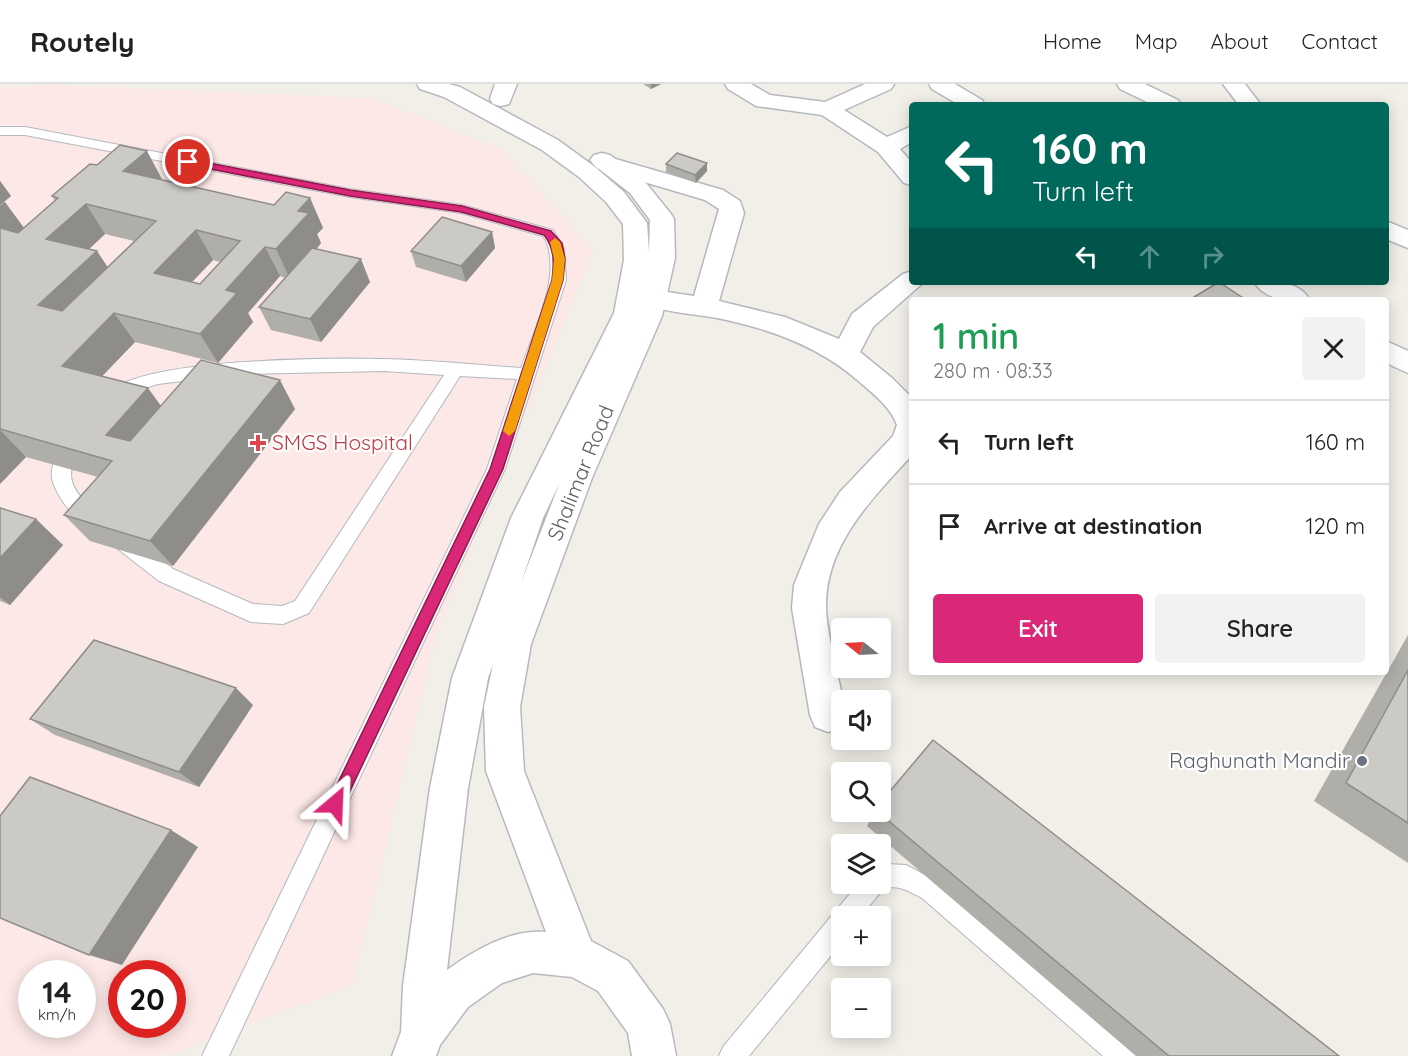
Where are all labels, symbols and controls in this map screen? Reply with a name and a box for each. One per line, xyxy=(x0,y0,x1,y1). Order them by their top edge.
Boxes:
text: Routely xyxy=(30,24,134,59)
text: Home xyxy=(1043,28,1102,54)
text: Map xyxy=(1135,28,1178,54)
text: About xyxy=(1211,28,1269,54)
text: Contact xyxy=(1302,28,1378,54)
text: 160 m xyxy=(1032,122,1148,175)
icon: left xyxy=(933,126,1011,204)
pin xyxy=(162,136,213,187)
icon: arrive xyxy=(171,145,204,178)
text: Turn left xyxy=(1032,174,1134,208)
icon: left xyxy=(1070,240,1103,273)
icon: ahead xyxy=(1133,240,1166,273)
icon: right xyxy=(1196,240,1229,273)
text: 1 min xyxy=(933,313,1019,358)
button: close xyxy=(1302,317,1365,380)
text: 280 m · 08:33 xyxy=(933,358,1053,383)
street label: Shalimar Road xyxy=(541,401,619,544)
icon: left xyxy=(933,426,966,459)
text: Turn left xyxy=(984,428,1074,456)
text: 160 m xyxy=(1306,428,1365,456)
place label: SMGS Hospital xyxy=(272,429,413,455)
marker: SMGS Hospital xyxy=(249,434,267,452)
icon: arrive xyxy=(933,510,966,543)
text: Arrive at destination xyxy=(984,512,1202,540)
text: 120 m xyxy=(1306,512,1365,540)
button: Exit xyxy=(933,594,1143,663)
button: Share xyxy=(1155,594,1365,663)
north arrow xyxy=(831,618,891,678)
map controls xyxy=(831,618,891,1038)
button: sound xyxy=(831,690,891,750)
place label: Raghunath Mandir xyxy=(1169,747,1350,773)
marker: Raghunath Mandir xyxy=(1355,754,1369,768)
button: search xyxy=(831,762,891,822)
position arrow xyxy=(303,772,367,836)
button: layers xyxy=(831,834,891,894)
button: + xyxy=(831,906,891,966)
speed limit sign: 20 xyxy=(108,960,186,1038)
text: 14 xyxy=(42,973,72,1011)
button: − xyxy=(831,978,891,1038)
text: km/h xyxy=(38,1005,76,1024)

